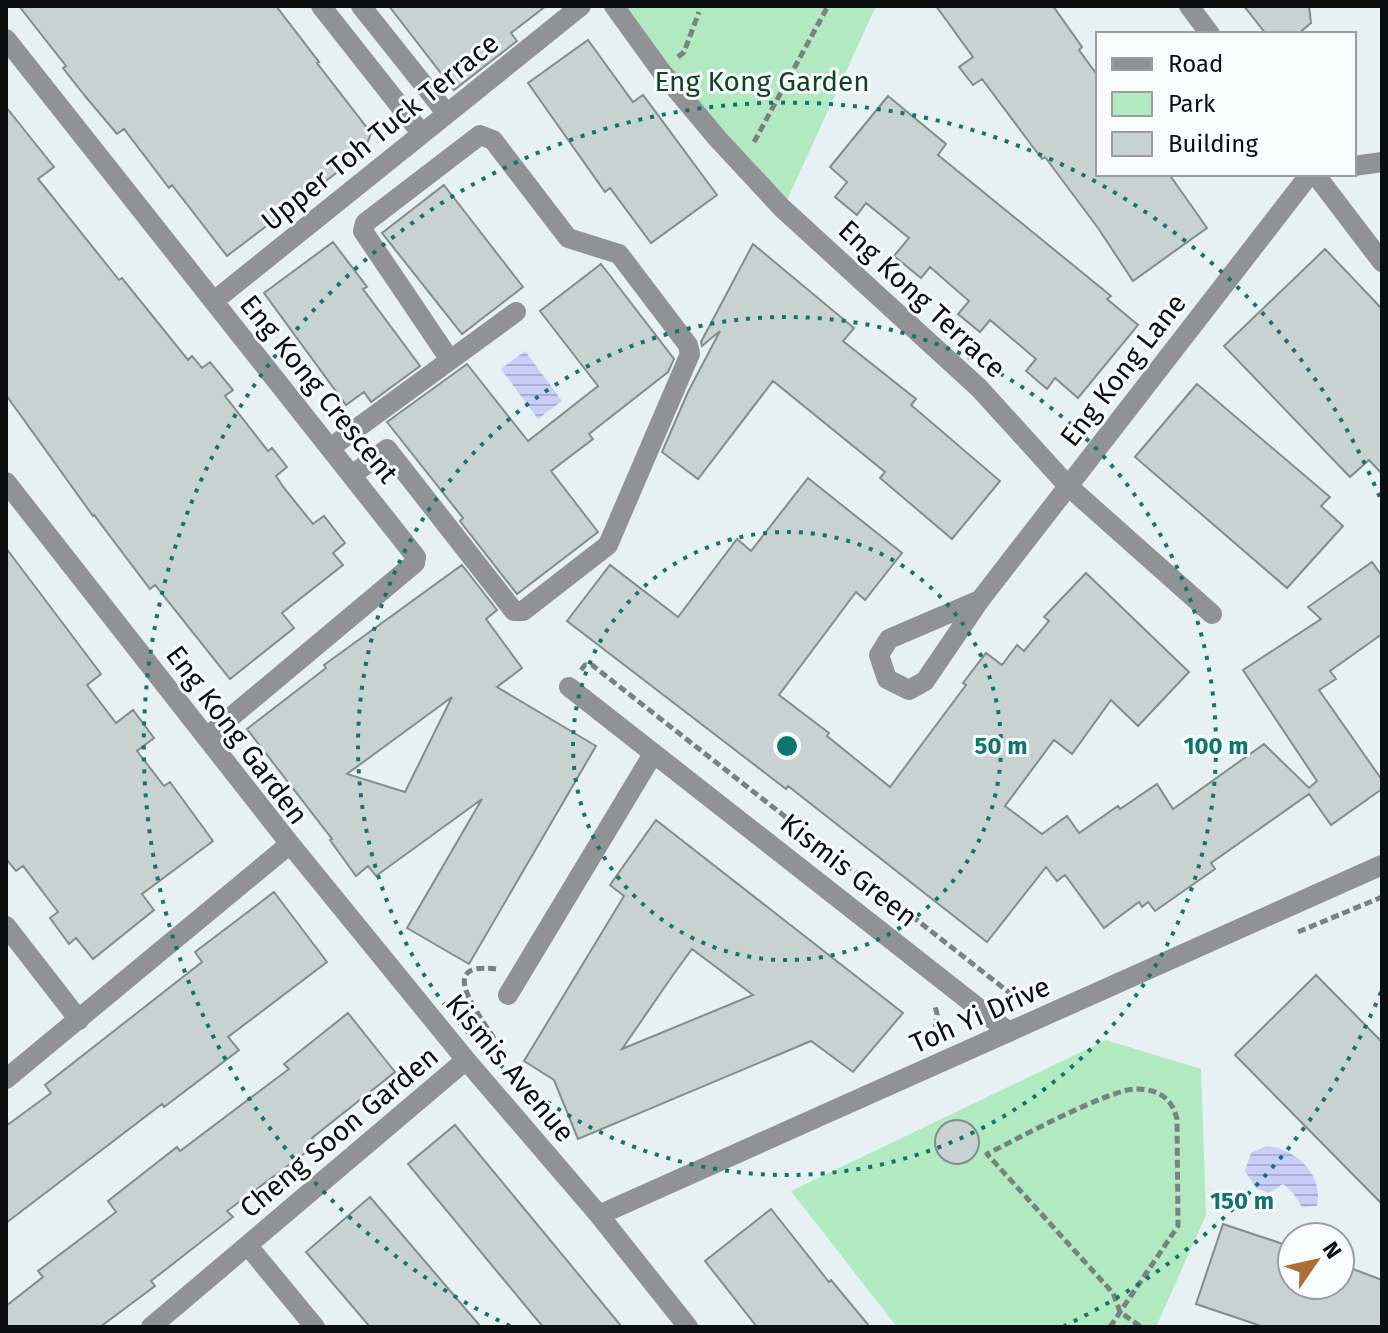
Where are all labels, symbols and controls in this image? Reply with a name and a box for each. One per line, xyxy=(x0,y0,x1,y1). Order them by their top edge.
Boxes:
street label: Upper Toh Tuck Terrace xyxy=(255,26,505,238)
legend xyxy=(1096,32,1356,176)
text: Road xyxy=(1168,50,1223,78)
park label: Eng Kong Garden xyxy=(654,65,870,98)
text: Park xyxy=(1168,90,1216,118)
text: Building xyxy=(1168,130,1258,158)
street label: Eng Kong Terrace xyxy=(832,213,1012,385)
street label: Eng Kong Lane xyxy=(1053,287,1193,453)
street label: Eng Kong Crescent xyxy=(233,288,405,490)
street label: Eng Kong Garden xyxy=(159,639,315,831)
centre of rings xyxy=(773,732,801,760)
text: 50 m xyxy=(975,732,1027,760)
text: 100 m xyxy=(1183,732,1249,760)
street label: Kismis Green xyxy=(774,806,924,934)
street label: Toh Yi Drive xyxy=(905,970,1055,1060)
street label: Kismis Avenue xyxy=(439,987,581,1149)
street label: Cheng Soon Garden xyxy=(233,1039,445,1225)
text: 150 m xyxy=(1210,1187,1274,1215)
north arrow xyxy=(1276,1221,1356,1301)
text: N xyxy=(1317,1236,1347,1264)

